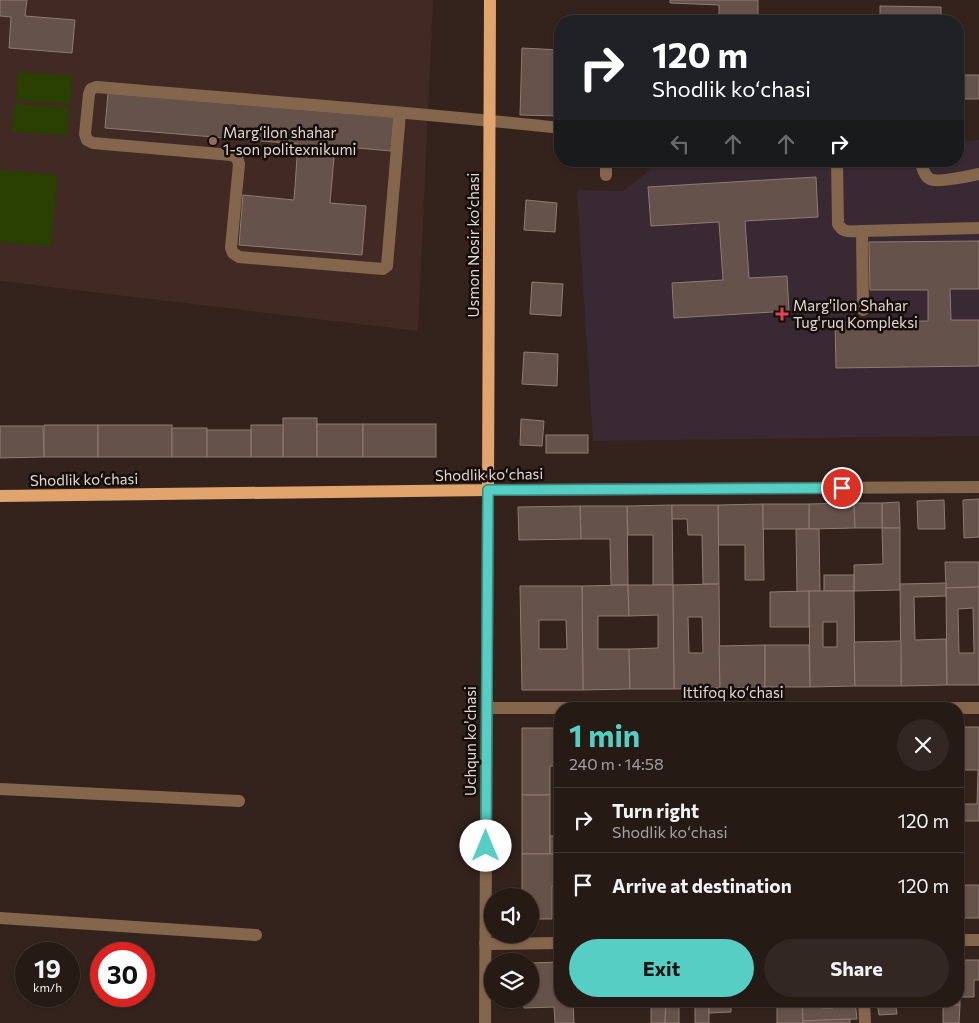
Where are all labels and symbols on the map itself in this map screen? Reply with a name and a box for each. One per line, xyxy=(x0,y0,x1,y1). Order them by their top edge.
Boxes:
place label: Margʻilon shahar 1-son politexnikumi xyxy=(223,123,356,158)
marker: Margʻilon shahar 1-son politexnikumi xyxy=(207,135,219,147)
street label: Usmon Nosir ko‘chasi xyxy=(464,173,482,317)
place label: Marg'ilon Shahar Tug'ruq Kompleksi xyxy=(793,296,918,331)
marker: Marg'ilon Shahar Tug'ruq Kompleksi xyxy=(775,307,789,321)
street label: Shodlik koʻchasi xyxy=(435,464,543,484)
pin xyxy=(821,467,863,509)
street label: Shodlik koʻchasi xyxy=(30,469,138,489)
street label: Ittifoq koʻchasi xyxy=(682,683,784,701)
street label: Uchqun ko'chasi xyxy=(461,686,479,796)
position arrow xyxy=(459,819,511,871)
speed limit sign: 30 xyxy=(90,942,155,1007)

